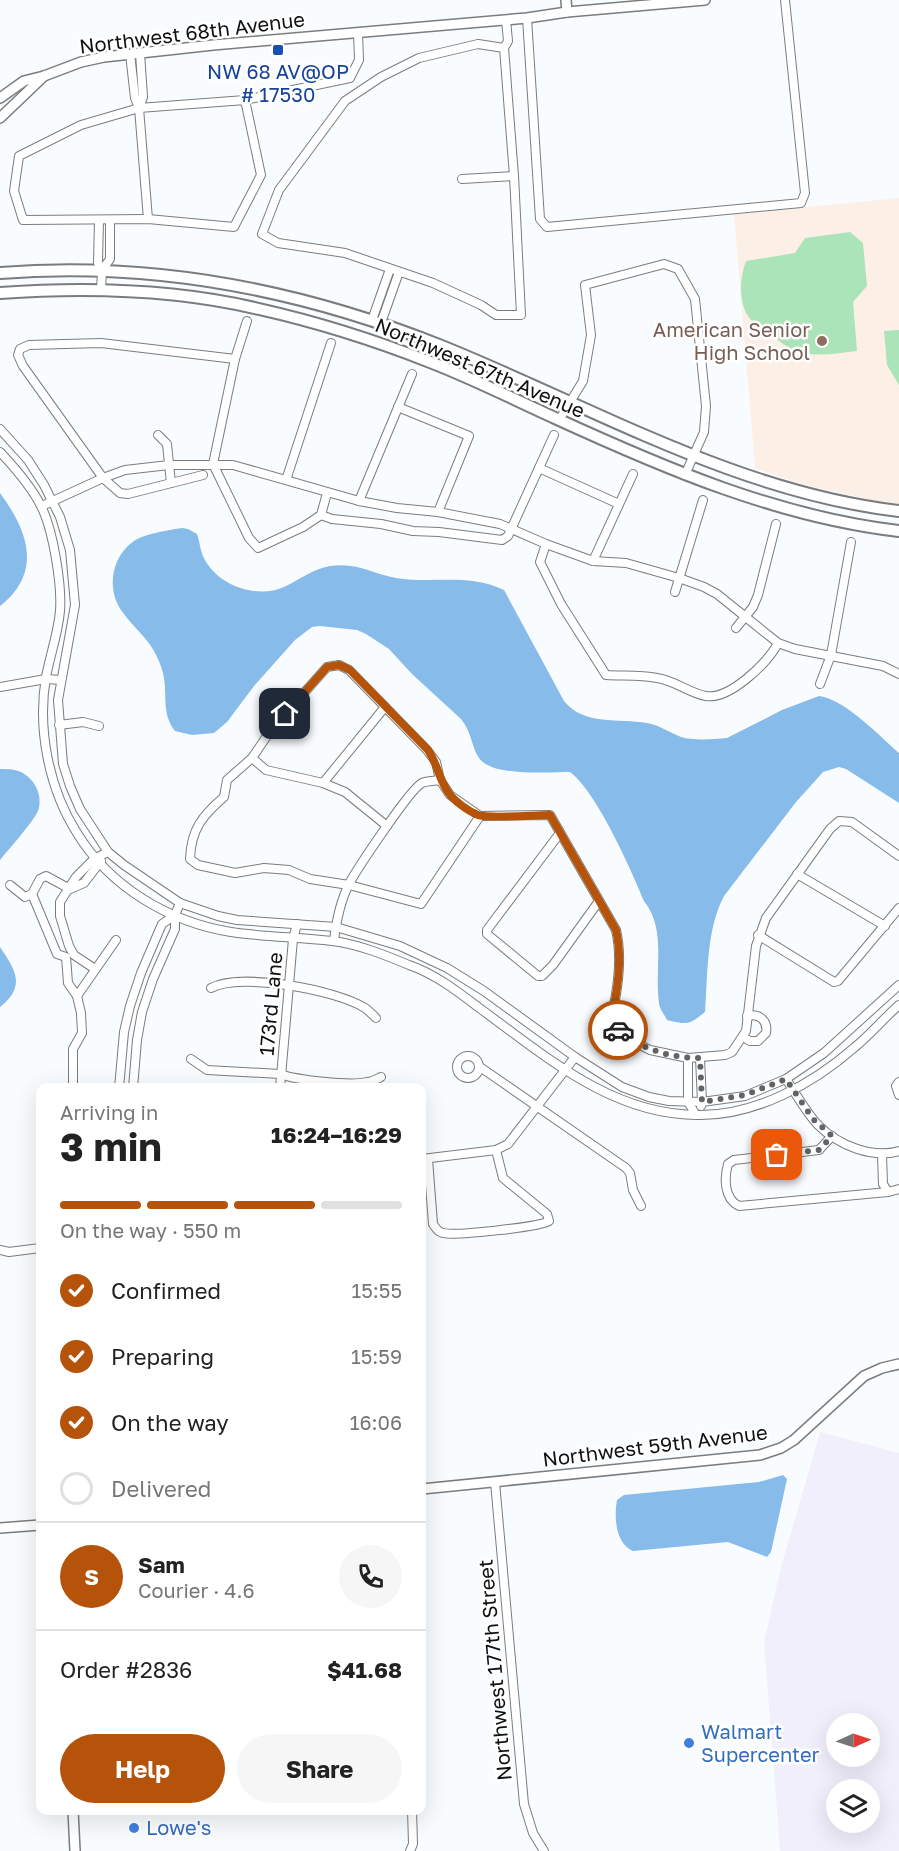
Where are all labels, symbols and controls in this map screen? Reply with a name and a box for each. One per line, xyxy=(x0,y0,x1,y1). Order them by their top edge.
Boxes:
street label: Northwest 68th Avenue xyxy=(78,6,306,58)
marker: NW 68 AV@OP # 17530 xyxy=(271,43,285,57)
place label: NW 68 AV@OP # 17530 xyxy=(207,59,349,106)
street label: Northwest 67th Avenue xyxy=(372,312,589,422)
place label: American Senior High School xyxy=(653,317,810,364)
marker: American Senior High School xyxy=(815,334,829,348)
pin xyxy=(259,688,310,739)
icon: home xyxy=(268,697,301,730)
street label: 173rd Lane xyxy=(254,951,286,1057)
courier xyxy=(588,1000,648,1060)
icon: car xyxy=(602,1014,635,1047)
text: Arriving in xyxy=(60,1100,158,1124)
text: 16:24–16:29 xyxy=(271,1121,402,1148)
text: 3 min xyxy=(60,1123,162,1170)
pin xyxy=(751,1129,802,1180)
icon: bag xyxy=(760,1138,793,1171)
text: On the way · 550 m xyxy=(60,1218,241,1242)
icon: check xyxy=(60,1274,93,1307)
text: Confirmed xyxy=(111,1277,221,1304)
text: 15:55 xyxy=(352,1278,402,1302)
icon: check xyxy=(60,1340,93,1373)
text: Preparing xyxy=(111,1343,214,1370)
text: 15:59 xyxy=(351,1344,402,1368)
icon: check xyxy=(60,1406,93,1439)
text: On the way xyxy=(111,1409,229,1436)
text: 16:06 xyxy=(350,1410,402,1434)
street label: Northwest 59th Avenue xyxy=(541,1419,769,1471)
text: Delivered xyxy=(111,1475,211,1502)
button: phone xyxy=(339,1545,402,1608)
text: Sam xyxy=(138,1551,185,1578)
street label: Northwest 177th Street xyxy=(472,1558,516,1782)
text: S xyxy=(84,1563,99,1590)
text: Courier · 4.6 xyxy=(138,1578,255,1602)
text: Order #2836 xyxy=(60,1656,192,1683)
text: $41.68 xyxy=(327,1656,402,1683)
north arrow xyxy=(826,1713,880,1767)
map controls xyxy=(826,1713,880,1833)
place label: Walmart Supercenter xyxy=(701,1719,820,1766)
button: Help xyxy=(60,1734,225,1803)
button: Share xyxy=(237,1734,402,1803)
marker: Walmart Supercenter xyxy=(682,1736,696,1750)
button: layers xyxy=(826,1779,880,1833)
place label: Lowe's xyxy=(146,1815,211,1839)
marker: Lowe's xyxy=(127,1821,141,1835)

